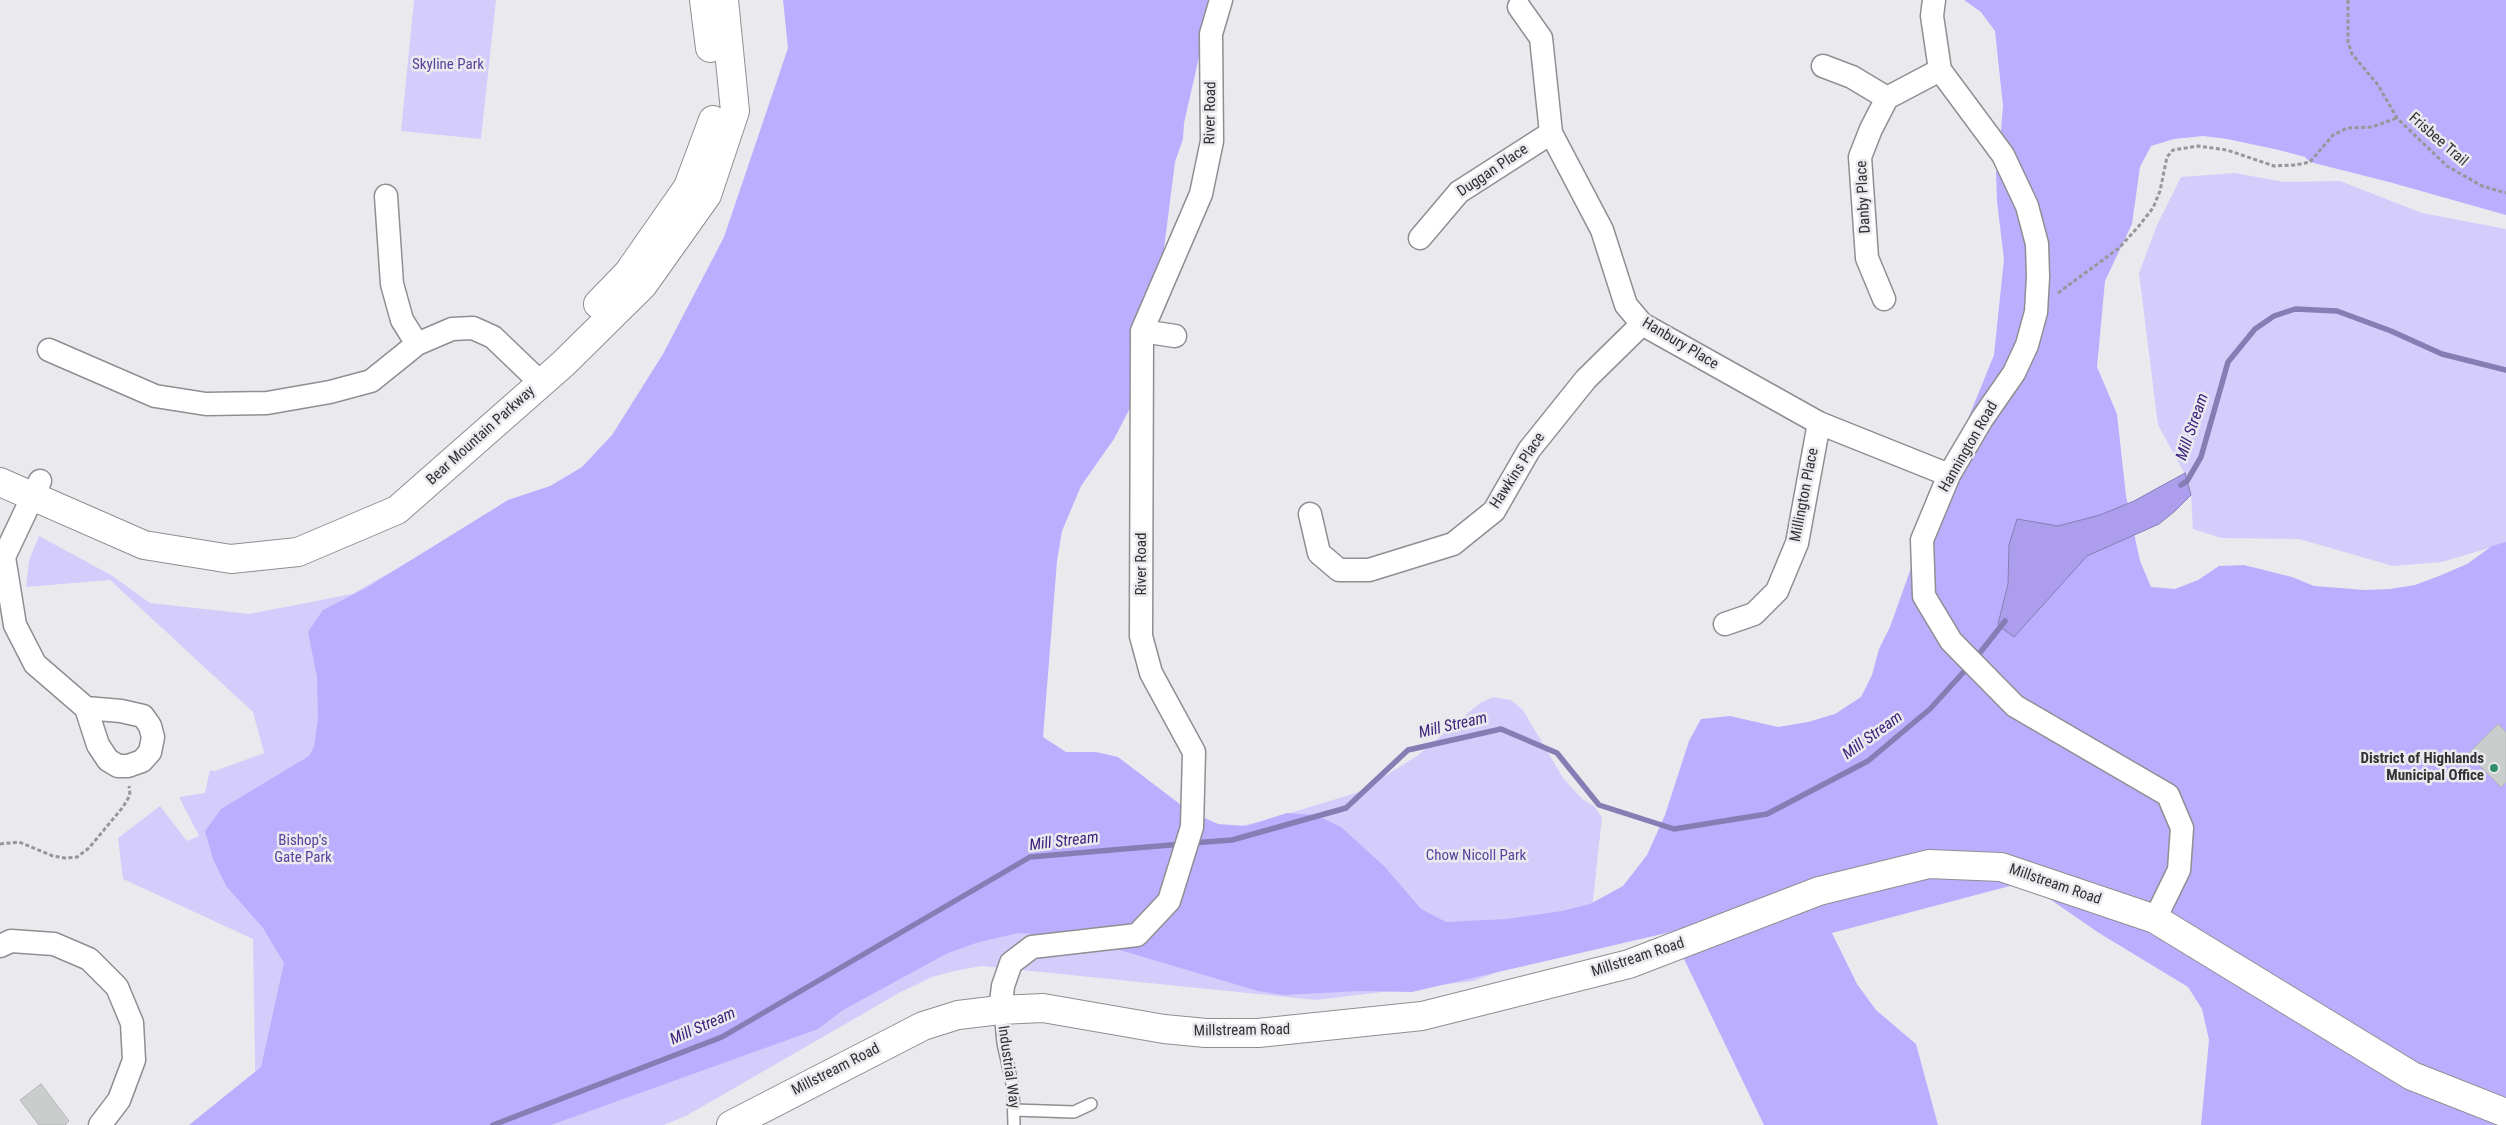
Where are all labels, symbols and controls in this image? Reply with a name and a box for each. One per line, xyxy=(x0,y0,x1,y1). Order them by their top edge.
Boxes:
park label: Skyline Park xyxy=(412,56,484,74)
street label: River Road xyxy=(1201,81,1221,145)
street label: Frisbee Trail xyxy=(2405,109,2471,171)
street label: Duggan Place xyxy=(1454,141,1532,201)
street label: Danby Place xyxy=(1853,160,1875,234)
street label: Hanbury Place xyxy=(1639,314,1721,374)
street label: Bear Mountain Parkway xyxy=(423,383,539,489)
water label: Mill Stream xyxy=(2173,391,2213,463)
street label: Hannington Road xyxy=(1936,398,2002,496)
street label: Hawkins Place xyxy=(1487,430,1549,512)
street label: Millington Place xyxy=(1787,447,1823,543)
street label: River Road xyxy=(1133,533,1151,595)
water label: Mill Stream xyxy=(1839,708,1907,764)
water label: Mill Stream xyxy=(1417,709,1489,743)
place label: District of Highlands Municipal Office xyxy=(2360,750,2484,785)
marker: District of Highlands Municipal Office xyxy=(2488,762,2500,774)
water label: Mill Stream xyxy=(1028,828,1100,856)
park label: Bishop's Gate Park xyxy=(274,832,332,867)
park label: Chow Nicoll Park xyxy=(1426,847,1526,865)
street label: Millstream Road xyxy=(2006,861,2104,909)
street label: Millstream Road xyxy=(1589,935,1687,981)
water label: Mill Stream xyxy=(667,1004,739,1050)
street label: Millstream Road xyxy=(1194,1021,1290,1041)
street label: Industrial Way xyxy=(993,1024,1023,1110)
street label: Millstream Road xyxy=(789,1040,883,1100)

